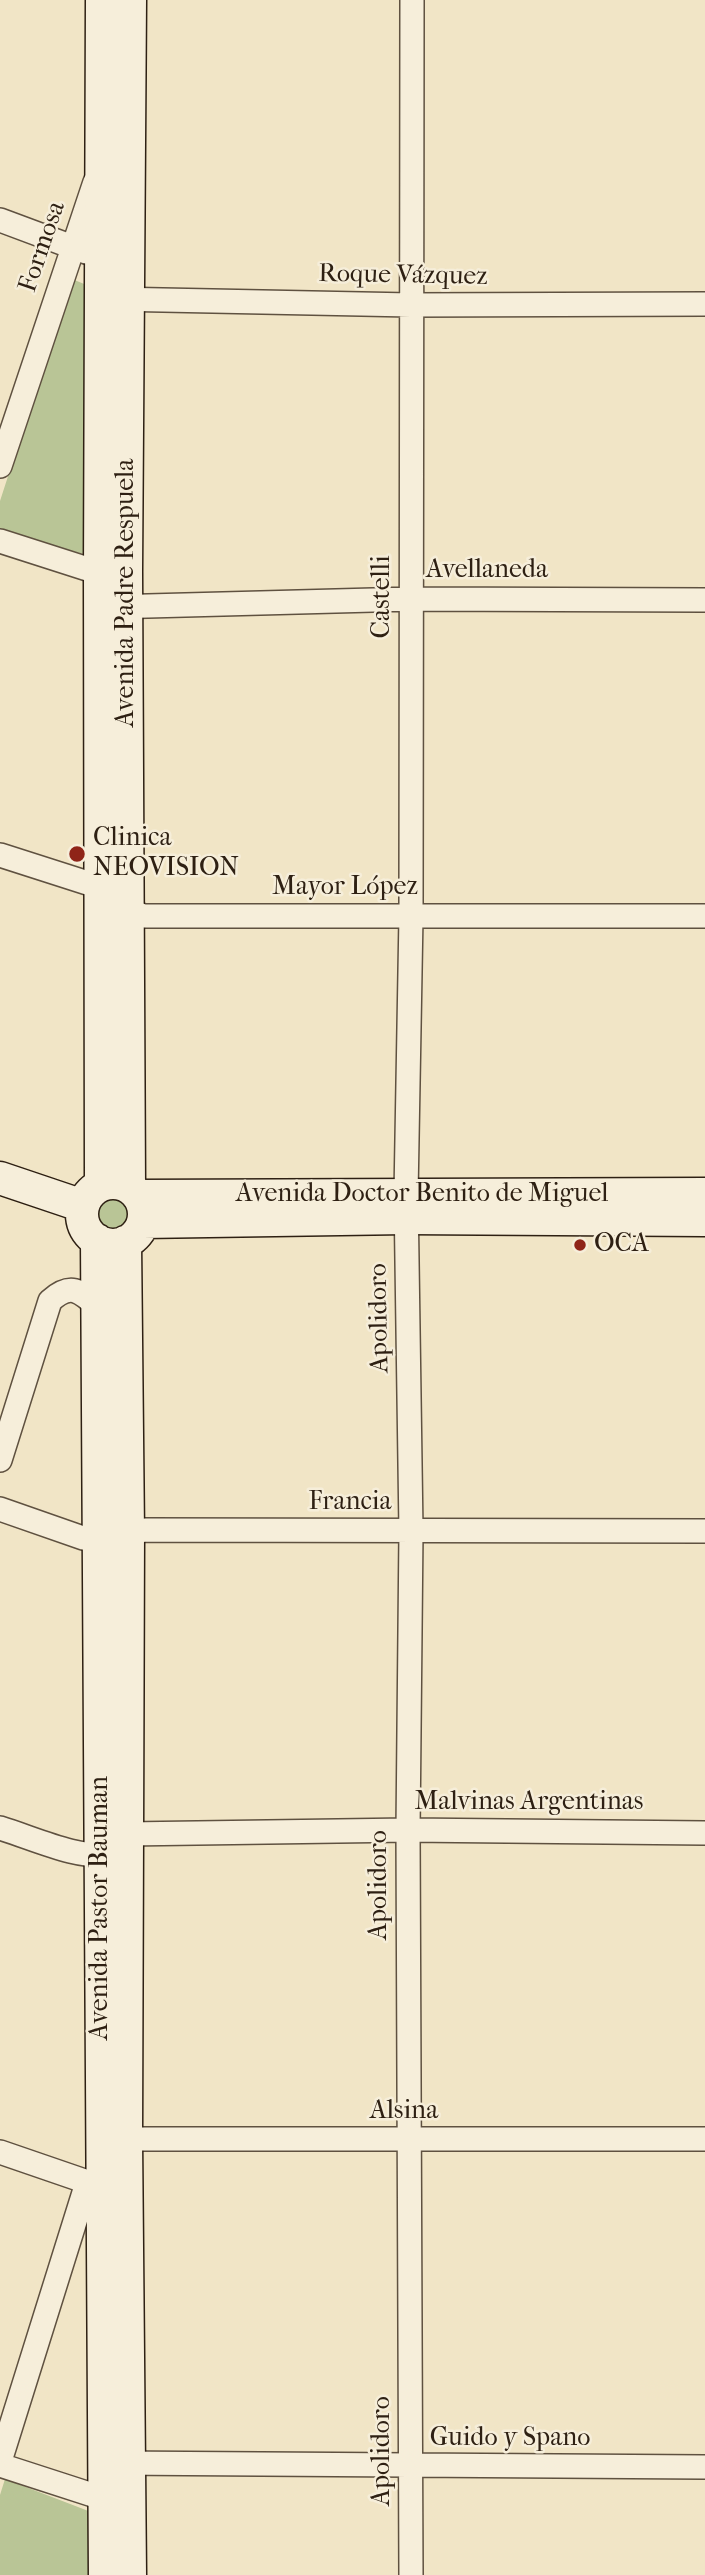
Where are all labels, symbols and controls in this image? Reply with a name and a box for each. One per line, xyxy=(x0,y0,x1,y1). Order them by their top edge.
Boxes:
street label: Formosa xyxy=(13,197,73,297)
street label: Roque Vázquez xyxy=(318,259,488,293)
street label: Avenida Padre Respuela xyxy=(111,459,143,727)
street label: Castelli xyxy=(367,555,399,639)
street label: Avellaneda xyxy=(426,555,548,587)
place label: Clinica NEOVISION xyxy=(93,823,239,884)
marker: Clinica NEOVISION xyxy=(67,844,87,864)
street label: Mayor López xyxy=(272,872,418,904)
street label: Avenida Doctor Benito de Miguel xyxy=(236,1179,608,1211)
place label: OCA xyxy=(594,1229,649,1261)
marker: OCA xyxy=(572,1237,588,1253)
street label: Apolidoro xyxy=(363,1263,397,1373)
street label: Francia xyxy=(308,1487,392,1519)
street label: Avenida Pastor Bauman xyxy=(85,1776,117,2040)
street label: Malvinas Argentinas xyxy=(415,1787,643,1819)
street label: Apolidoro xyxy=(364,1830,396,1940)
street label: Alsina xyxy=(370,2096,438,2128)
street label: Apolidoro xyxy=(367,2396,399,2506)
street label: Guido y Spano xyxy=(430,2423,590,2455)

